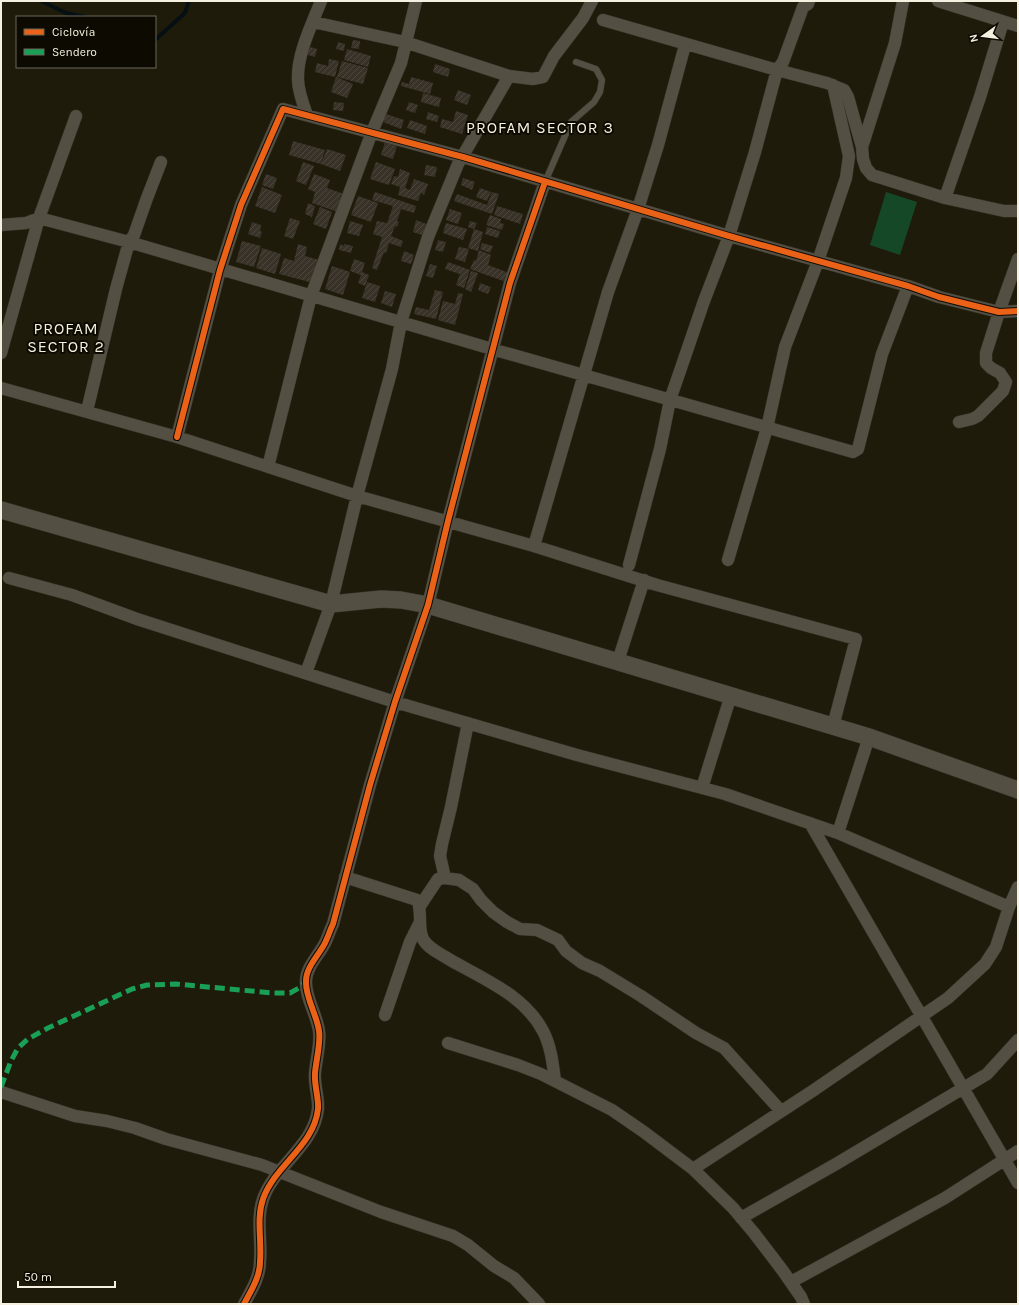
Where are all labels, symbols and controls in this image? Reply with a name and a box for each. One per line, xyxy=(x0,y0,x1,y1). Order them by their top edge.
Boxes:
legend xyxy=(16,16,156,68)
north arrow xyxy=(963,16,1003,56)
text: Ciclovía xyxy=(52,25,95,39)
text: N xyxy=(967,33,981,44)
text: Sendero xyxy=(52,45,97,59)
district label: PROFAM SECTOR 3 xyxy=(466,118,614,137)
district label: PROFAM SECTOR 2 xyxy=(27,319,105,356)
scale bar xyxy=(18,1263,115,1289)
text: 50 m xyxy=(24,1270,52,1284)

